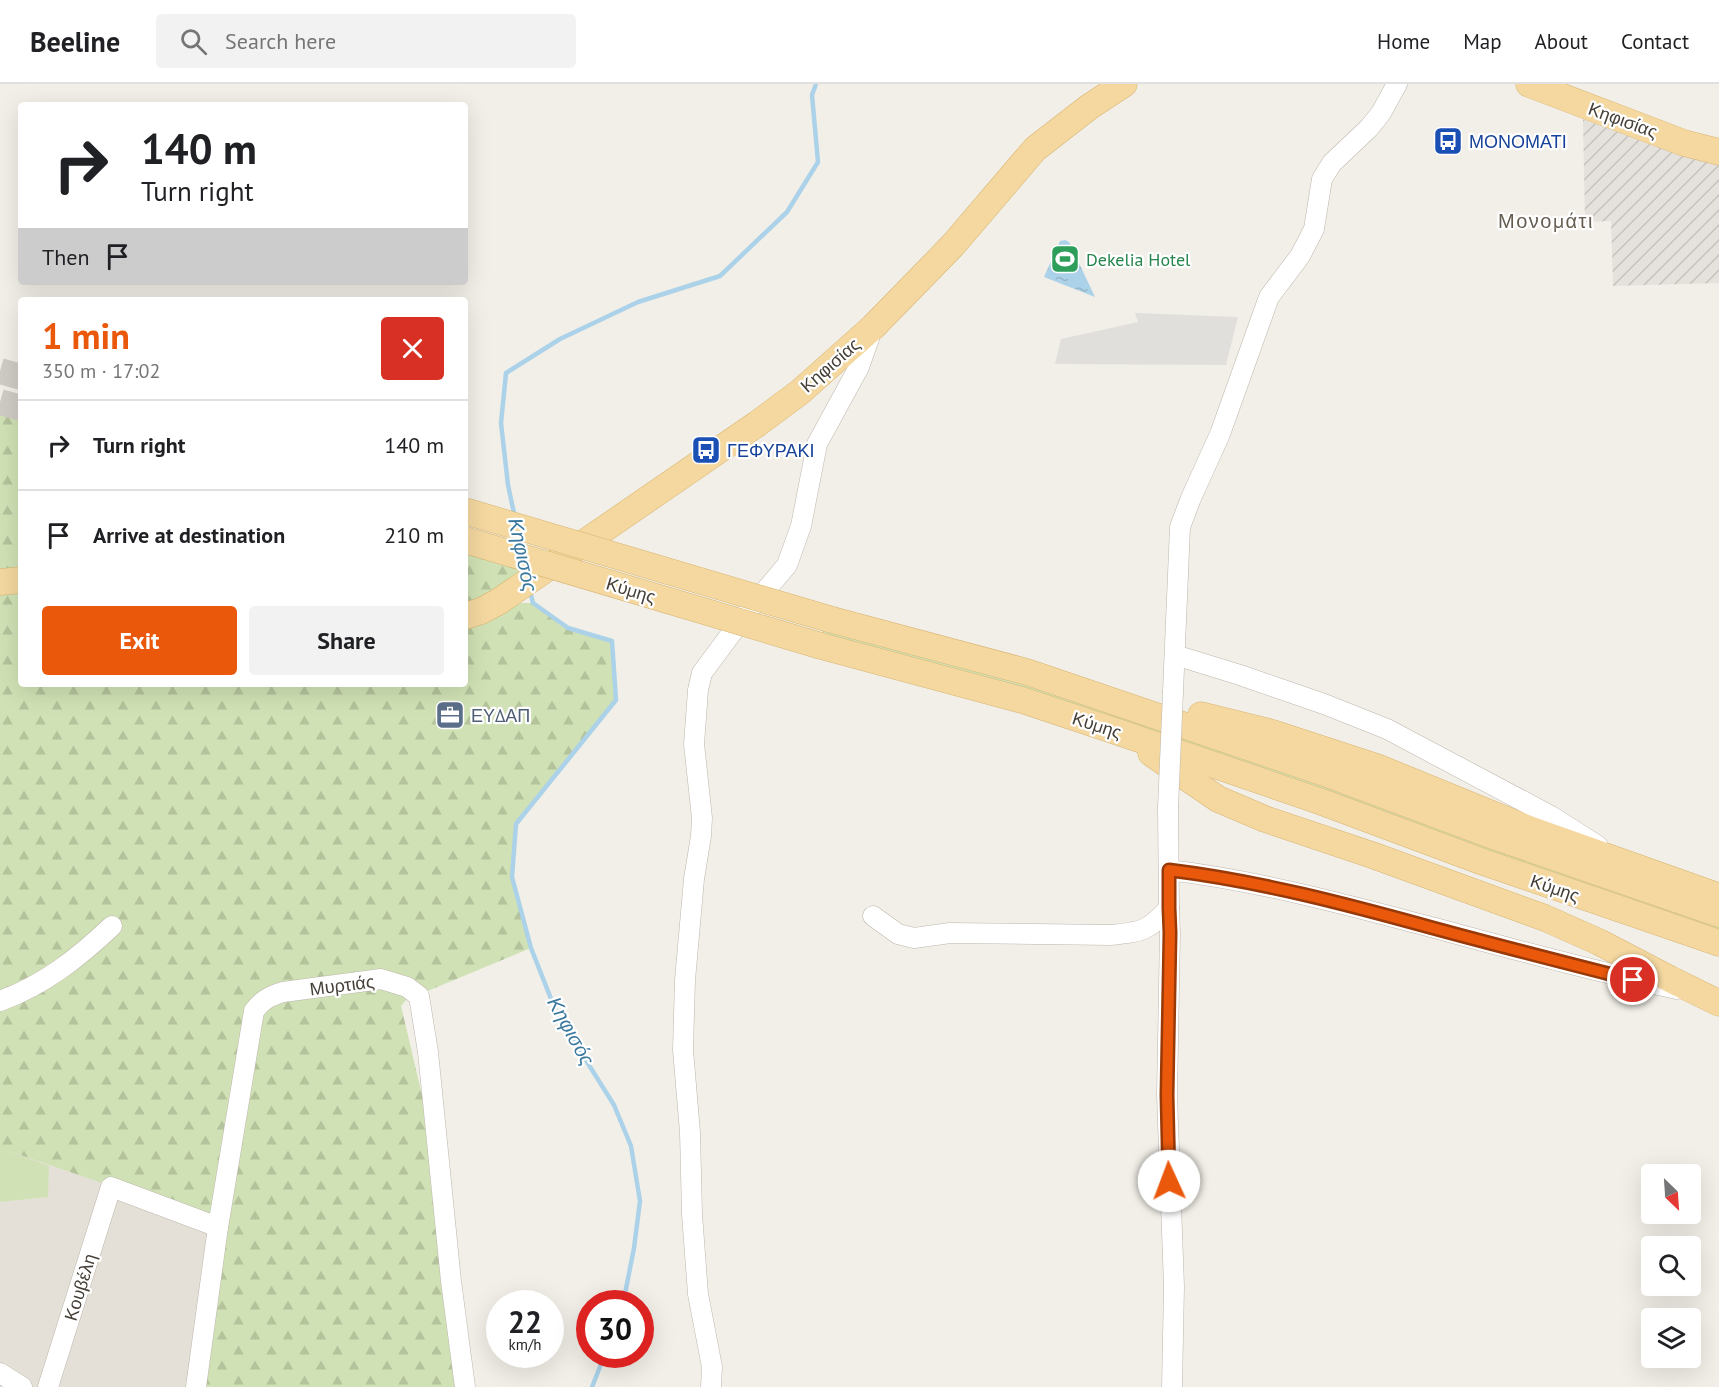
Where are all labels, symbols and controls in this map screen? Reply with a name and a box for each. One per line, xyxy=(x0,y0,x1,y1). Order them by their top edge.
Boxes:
search box xyxy=(156,14,576,68)
text: Beeline xyxy=(30,23,120,60)
icon: search xyxy=(177,25,210,58)
text: Search here xyxy=(225,27,336,55)
text: Home xyxy=(1377,28,1430,55)
text: Map xyxy=(1463,28,1502,55)
text: About xyxy=(1535,28,1588,55)
text: Contact xyxy=(1621,28,1689,55)
street label: Κηφισίας xyxy=(1585,97,1661,143)
text: 140 m xyxy=(141,121,257,176)
bus stop icon: ΜΟΝΟΜΑΤΙ xyxy=(1432,125,1464,157)
icon: right xyxy=(42,126,120,204)
place label: ΜΟΝΟΜΑΤΙ xyxy=(1469,130,1567,153)
text: Turn right xyxy=(141,174,254,208)
district label: Μονομάτι xyxy=(1498,208,1594,234)
icon: arrive xyxy=(101,240,134,273)
text: Then xyxy=(42,243,89,271)
sports icon: Dekelia Hotel xyxy=(1049,243,1081,275)
place label: Dekelia Hotel xyxy=(1086,248,1191,271)
text: 1 min xyxy=(42,312,130,359)
button: close xyxy=(381,317,444,380)
street label: Κηφισίας xyxy=(795,333,865,397)
text: 350 m · 17:02 xyxy=(42,358,160,384)
icon: right xyxy=(42,429,75,462)
text: Turn right xyxy=(93,431,185,459)
text: 140 m xyxy=(384,431,444,459)
bus stop icon: ΓΕΦΥΡΑΚΙ xyxy=(690,434,722,466)
place label: ΓΕΦΥΡΑΚΙ xyxy=(727,439,814,462)
water label: Κηφισός xyxy=(503,516,544,595)
icon: arrive xyxy=(42,519,75,552)
text: Arrive at destination xyxy=(93,521,285,549)
text: 210 m xyxy=(384,521,444,549)
street label: Κύμης xyxy=(603,572,659,608)
button: Exit xyxy=(42,606,237,675)
button: Share xyxy=(249,606,444,675)
office icon: ΕΥΔΑΠ xyxy=(434,699,466,731)
place label: ΕΥΔΑΠ xyxy=(471,704,530,727)
street label: Κύμης xyxy=(1069,706,1125,744)
street label: Κύμης xyxy=(1527,869,1583,907)
pin xyxy=(1607,954,1658,1005)
icon: arrive xyxy=(1616,963,1649,996)
street label: Μυρτιάς xyxy=(308,970,376,1000)
water label: Κηφισός xyxy=(541,992,601,1070)
position arrow xyxy=(1137,1149,1201,1213)
north arrow xyxy=(1641,1164,1701,1224)
map controls xyxy=(1641,1164,1701,1368)
button: search xyxy=(1641,1236,1701,1296)
street label: Κουβέλη xyxy=(59,1251,101,1323)
speed limit sign: 30 xyxy=(576,1290,654,1368)
text: 22 xyxy=(508,1302,542,1341)
button: layers xyxy=(1641,1308,1701,1368)
text: km/h xyxy=(509,1335,541,1354)

